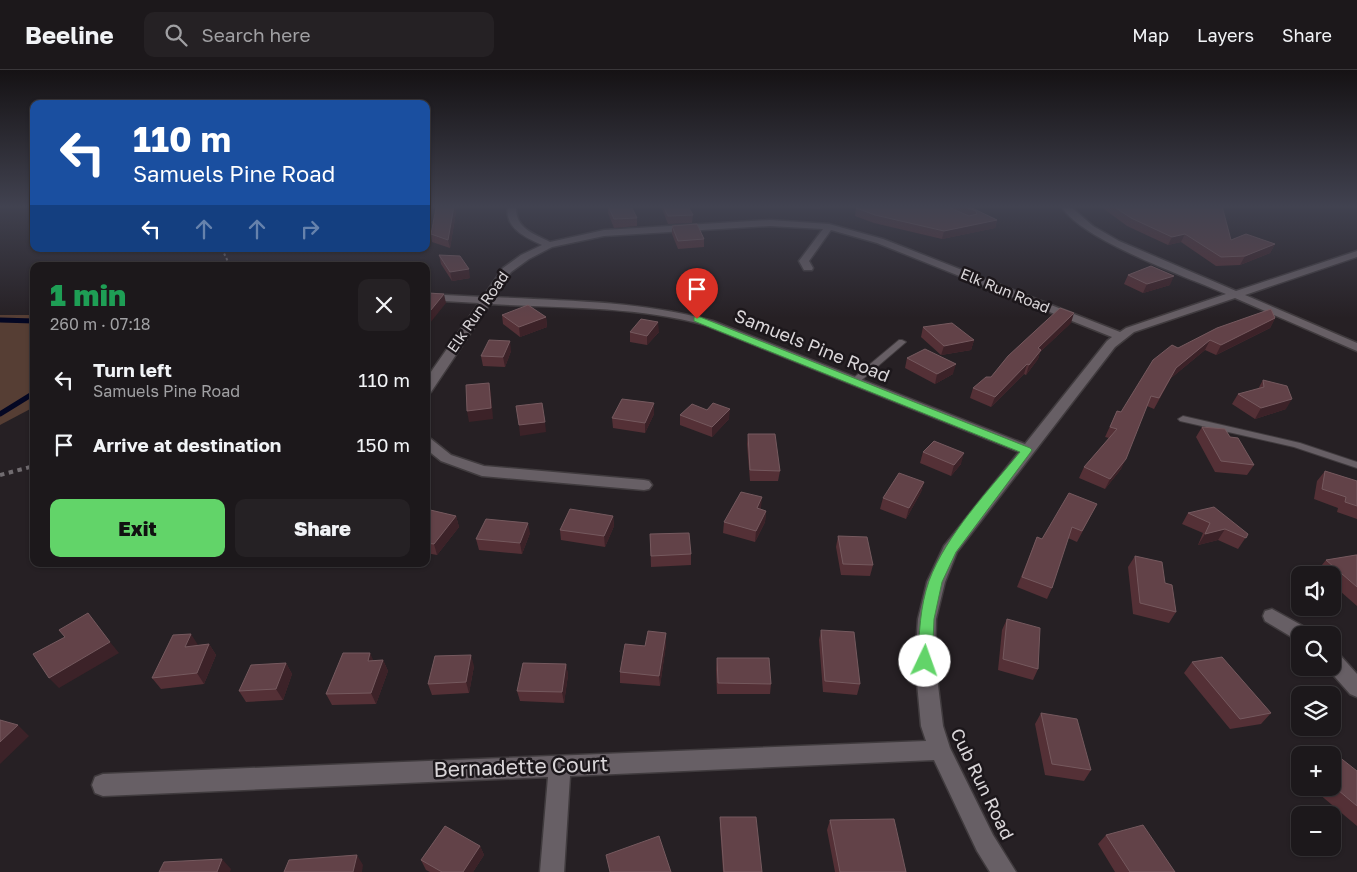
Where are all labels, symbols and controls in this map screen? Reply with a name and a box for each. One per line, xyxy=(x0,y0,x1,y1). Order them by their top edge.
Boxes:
search box xyxy=(144,12,494,57)
text: Beeline xyxy=(25,20,114,49)
icon: search xyxy=(162,21,190,49)
text: Search here xyxy=(202,23,310,46)
text: Map xyxy=(1132,24,1169,46)
text: Layers xyxy=(1197,24,1254,46)
text: Share xyxy=(1282,24,1332,46)
text: 110 m xyxy=(133,118,231,160)
icon: left xyxy=(50,120,115,185)
text: Samuels Pine Road xyxy=(133,160,335,187)
icon: left xyxy=(137,215,165,243)
icon: ahead xyxy=(190,215,218,243)
icon: ahead xyxy=(243,215,271,243)
icon: right xyxy=(296,215,324,243)
street label: Elk Run Road xyxy=(958,264,1053,316)
street label: Elk Run Road xyxy=(443,267,512,355)
pin xyxy=(676,268,718,319)
icon: arrive xyxy=(683,275,711,303)
text: 1 min xyxy=(50,277,126,313)
button: close xyxy=(358,279,410,331)
street label: Samuels Pine Road xyxy=(732,304,893,386)
text: 260 m · 07:18 xyxy=(50,314,151,334)
text: Turn left xyxy=(93,358,172,381)
icon: left xyxy=(50,366,78,394)
text: 110 m xyxy=(358,368,410,391)
text: Samuels Pine Road xyxy=(93,381,240,401)
icon: arrive xyxy=(50,431,78,459)
text: Arrive at destination xyxy=(93,433,281,456)
text: 150 m xyxy=(356,433,410,456)
button: Exit xyxy=(50,499,225,557)
button: Share xyxy=(235,499,410,557)
map controls xyxy=(1291,566,1341,856)
button: sound xyxy=(1291,566,1341,616)
button: search xyxy=(1291,626,1341,676)
position arrow xyxy=(898,634,950,686)
button: layers xyxy=(1291,686,1341,736)
street label: Cub Run Road xyxy=(946,724,1019,843)
button: + xyxy=(1291,746,1341,796)
street label: Bernadette Court xyxy=(433,750,609,782)
button: − xyxy=(1291,806,1341,856)

